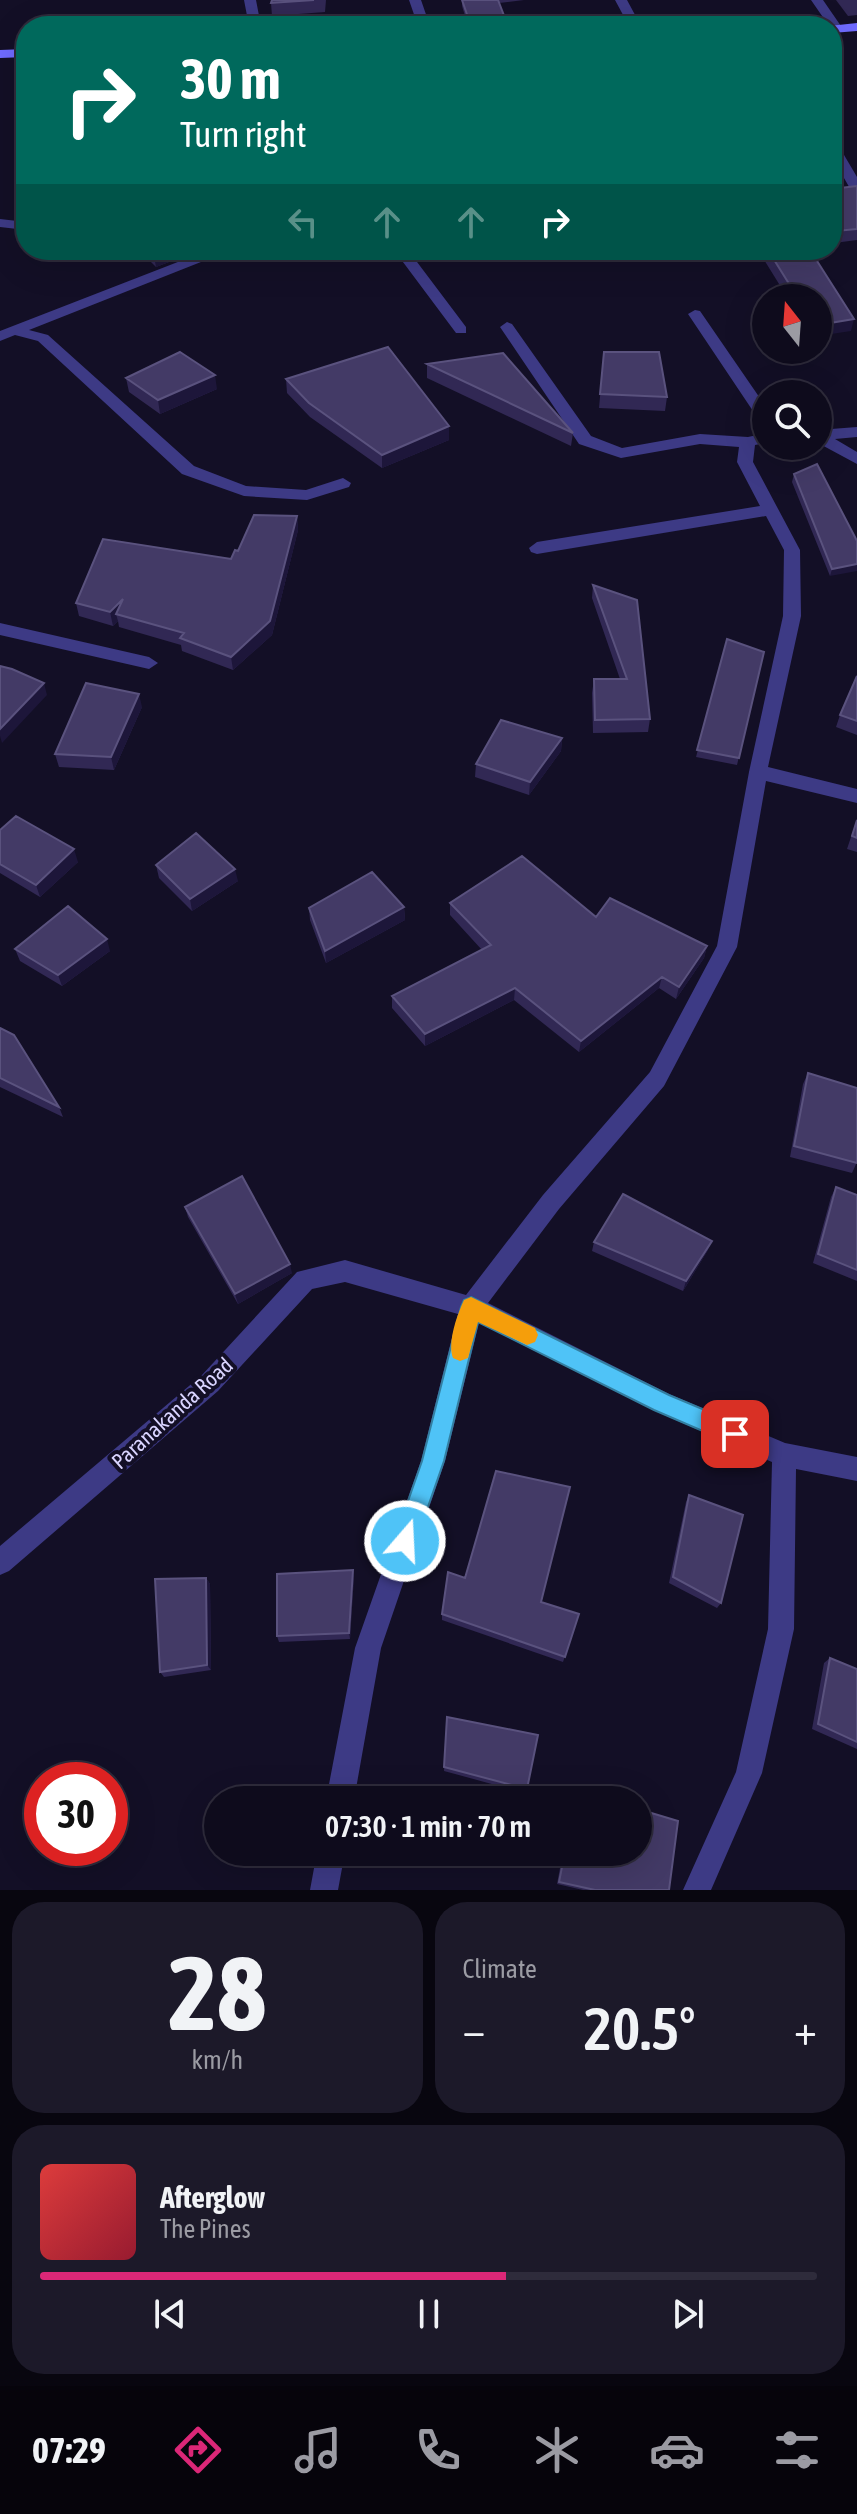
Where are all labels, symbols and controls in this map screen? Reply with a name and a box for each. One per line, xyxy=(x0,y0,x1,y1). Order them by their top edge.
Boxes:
text: 30 m xyxy=(180,47,281,111)
icon: right xyxy=(48,48,152,152)
text: Turn right xyxy=(180,113,307,155)
icon: left xyxy=(281,200,325,244)
icon: ahead xyxy=(365,200,409,244)
icon: ahead xyxy=(449,200,493,244)
icon: right xyxy=(533,200,577,244)
north arrow xyxy=(752,284,832,364)
map controls xyxy=(752,284,832,460)
button: search xyxy=(752,380,832,460)
street label: Paranakanda Road xyxy=(106,1352,238,1474)
pin xyxy=(701,1400,769,1468)
icon: arrive xyxy=(713,1412,757,1456)
position arrow xyxy=(363,1499,447,1583)
speed limit sign: 30 xyxy=(24,1762,128,1866)
text: 07:30 · 1 min · 70 m xyxy=(325,1809,531,1843)
text: 28 xyxy=(168,1933,266,2052)
text: Climate xyxy=(463,1954,537,1984)
text: 20.5° xyxy=(584,1994,696,2063)
text: − xyxy=(463,2004,485,2054)
text: + xyxy=(794,2004,817,2054)
text: km/h xyxy=(191,2045,243,2075)
text: Afterglow xyxy=(160,2180,265,2214)
text: The Pines xyxy=(160,2214,251,2244)
icon: previous xyxy=(148,2292,192,2336)
icon: pause xyxy=(407,2292,451,2336)
icon: next xyxy=(666,2292,710,2336)
icon: directions xyxy=(170,2422,226,2478)
icon: music xyxy=(290,2422,346,2478)
icon: phone xyxy=(410,2422,466,2478)
icon: climate xyxy=(529,2422,585,2478)
icon: car xyxy=(649,2422,705,2478)
icon: filters xyxy=(769,2422,825,2478)
text: 07:29 xyxy=(32,2429,106,2471)

